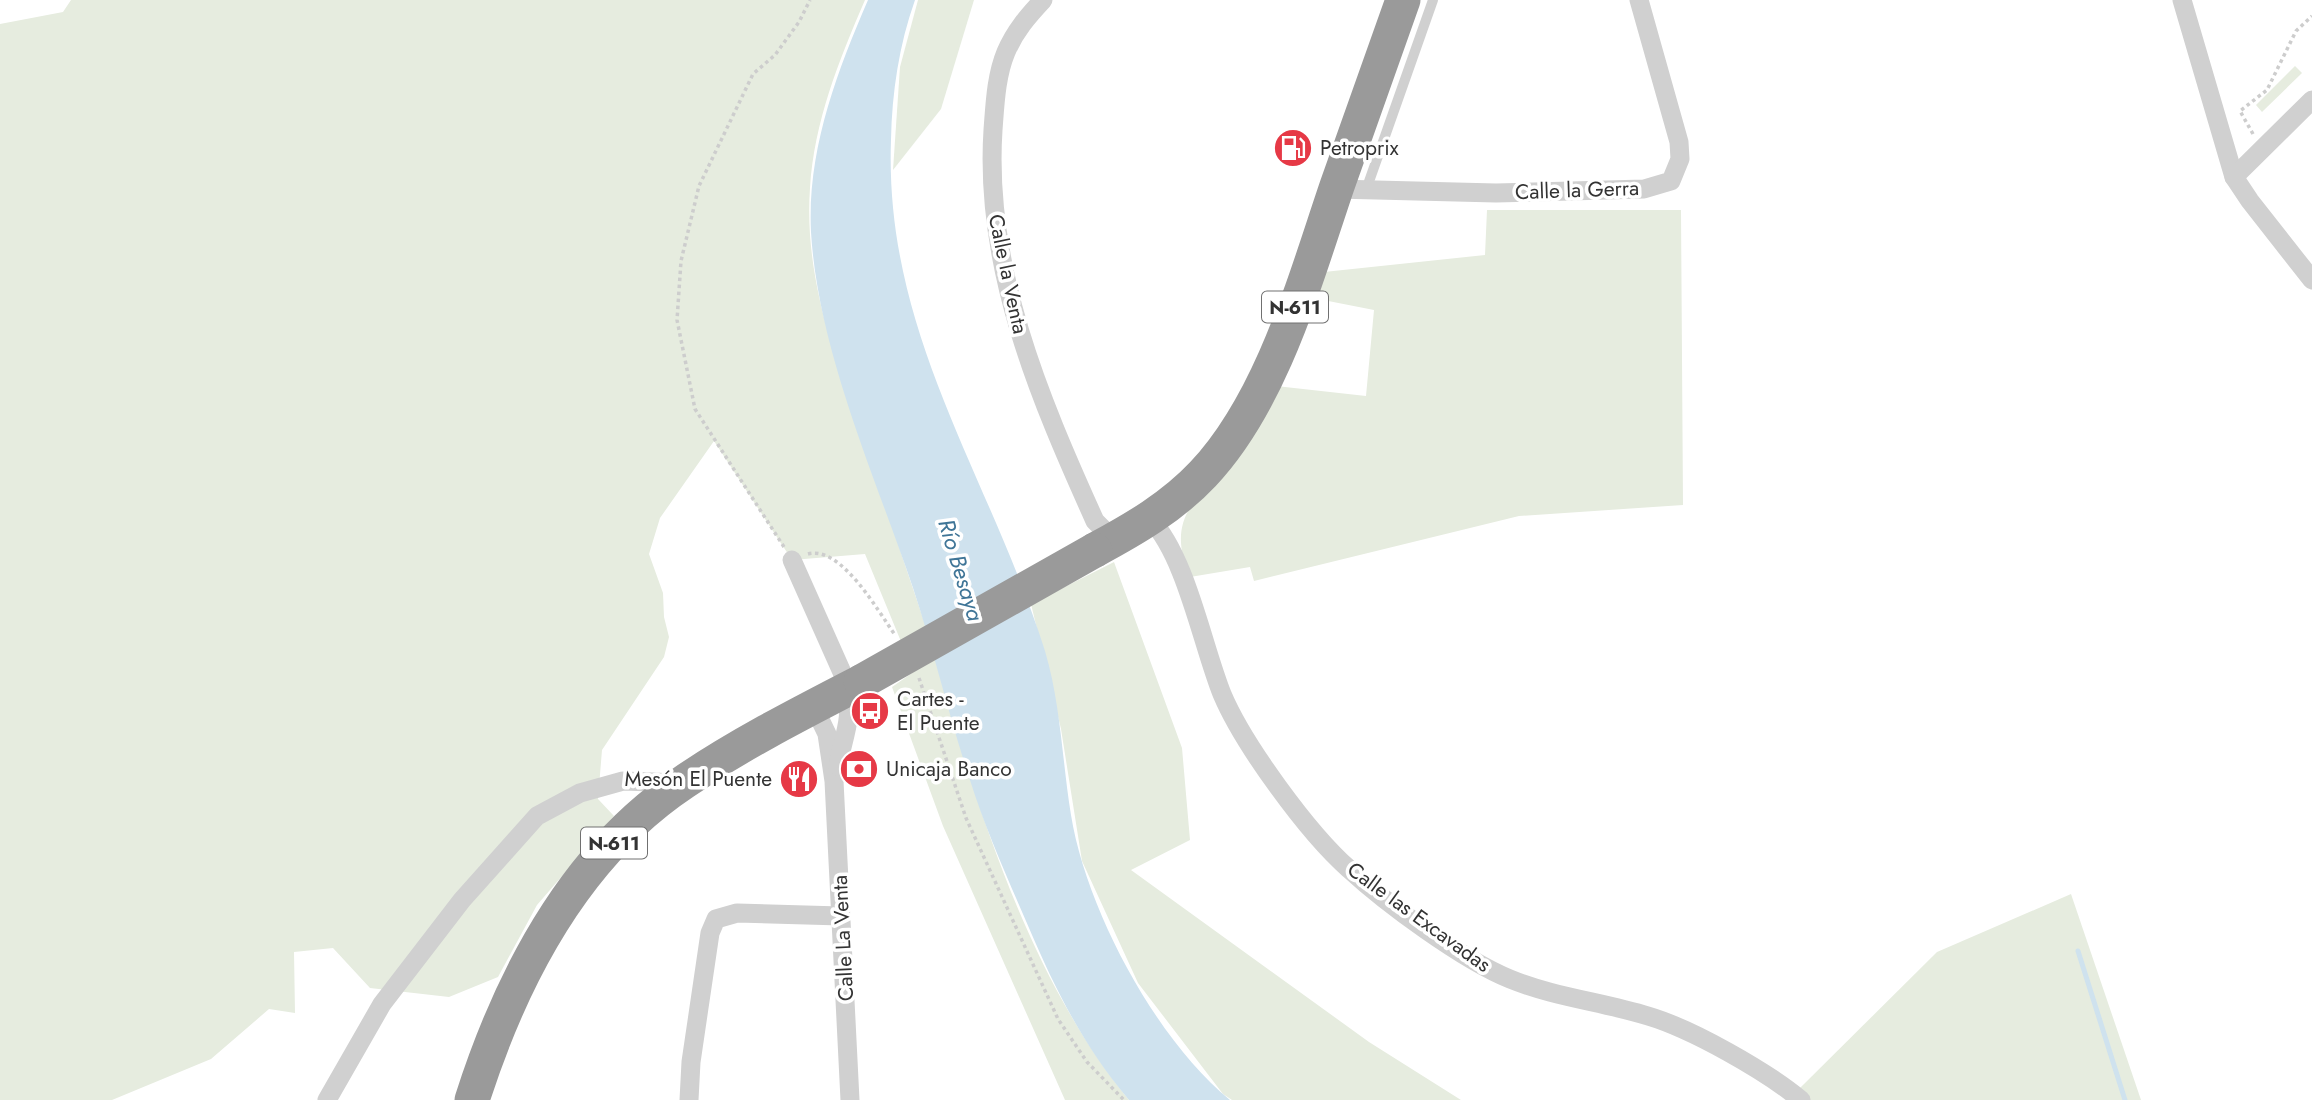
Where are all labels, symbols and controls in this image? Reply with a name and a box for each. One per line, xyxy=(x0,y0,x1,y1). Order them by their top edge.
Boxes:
fuel station icon: Petroprix xyxy=(1272,127,1314,169)
place label: Petroprix xyxy=(1320,133,1399,163)
street label: Calle la Gerra xyxy=(1514,173,1640,207)
street label: Calle la Venta xyxy=(981,211,1035,337)
road number: N-611 xyxy=(1262,292,1328,322)
water label: Río Besaya xyxy=(929,515,993,626)
place label: Cartes - El Puente xyxy=(897,684,980,738)
bus stop icon: Cartes - El Puente xyxy=(849,690,891,732)
bank icon: Unicaja Banco xyxy=(838,748,880,790)
place label: Unicaja Banco xyxy=(886,754,1012,784)
restaurant icon: Mesón El Puente xyxy=(778,758,820,800)
place label: Mesón El Puente xyxy=(624,764,772,794)
road number: N-611 xyxy=(581,828,647,858)
street label: Calle las Excavadas xyxy=(1341,855,1497,979)
street label: Calle La Venta xyxy=(825,874,861,1002)

